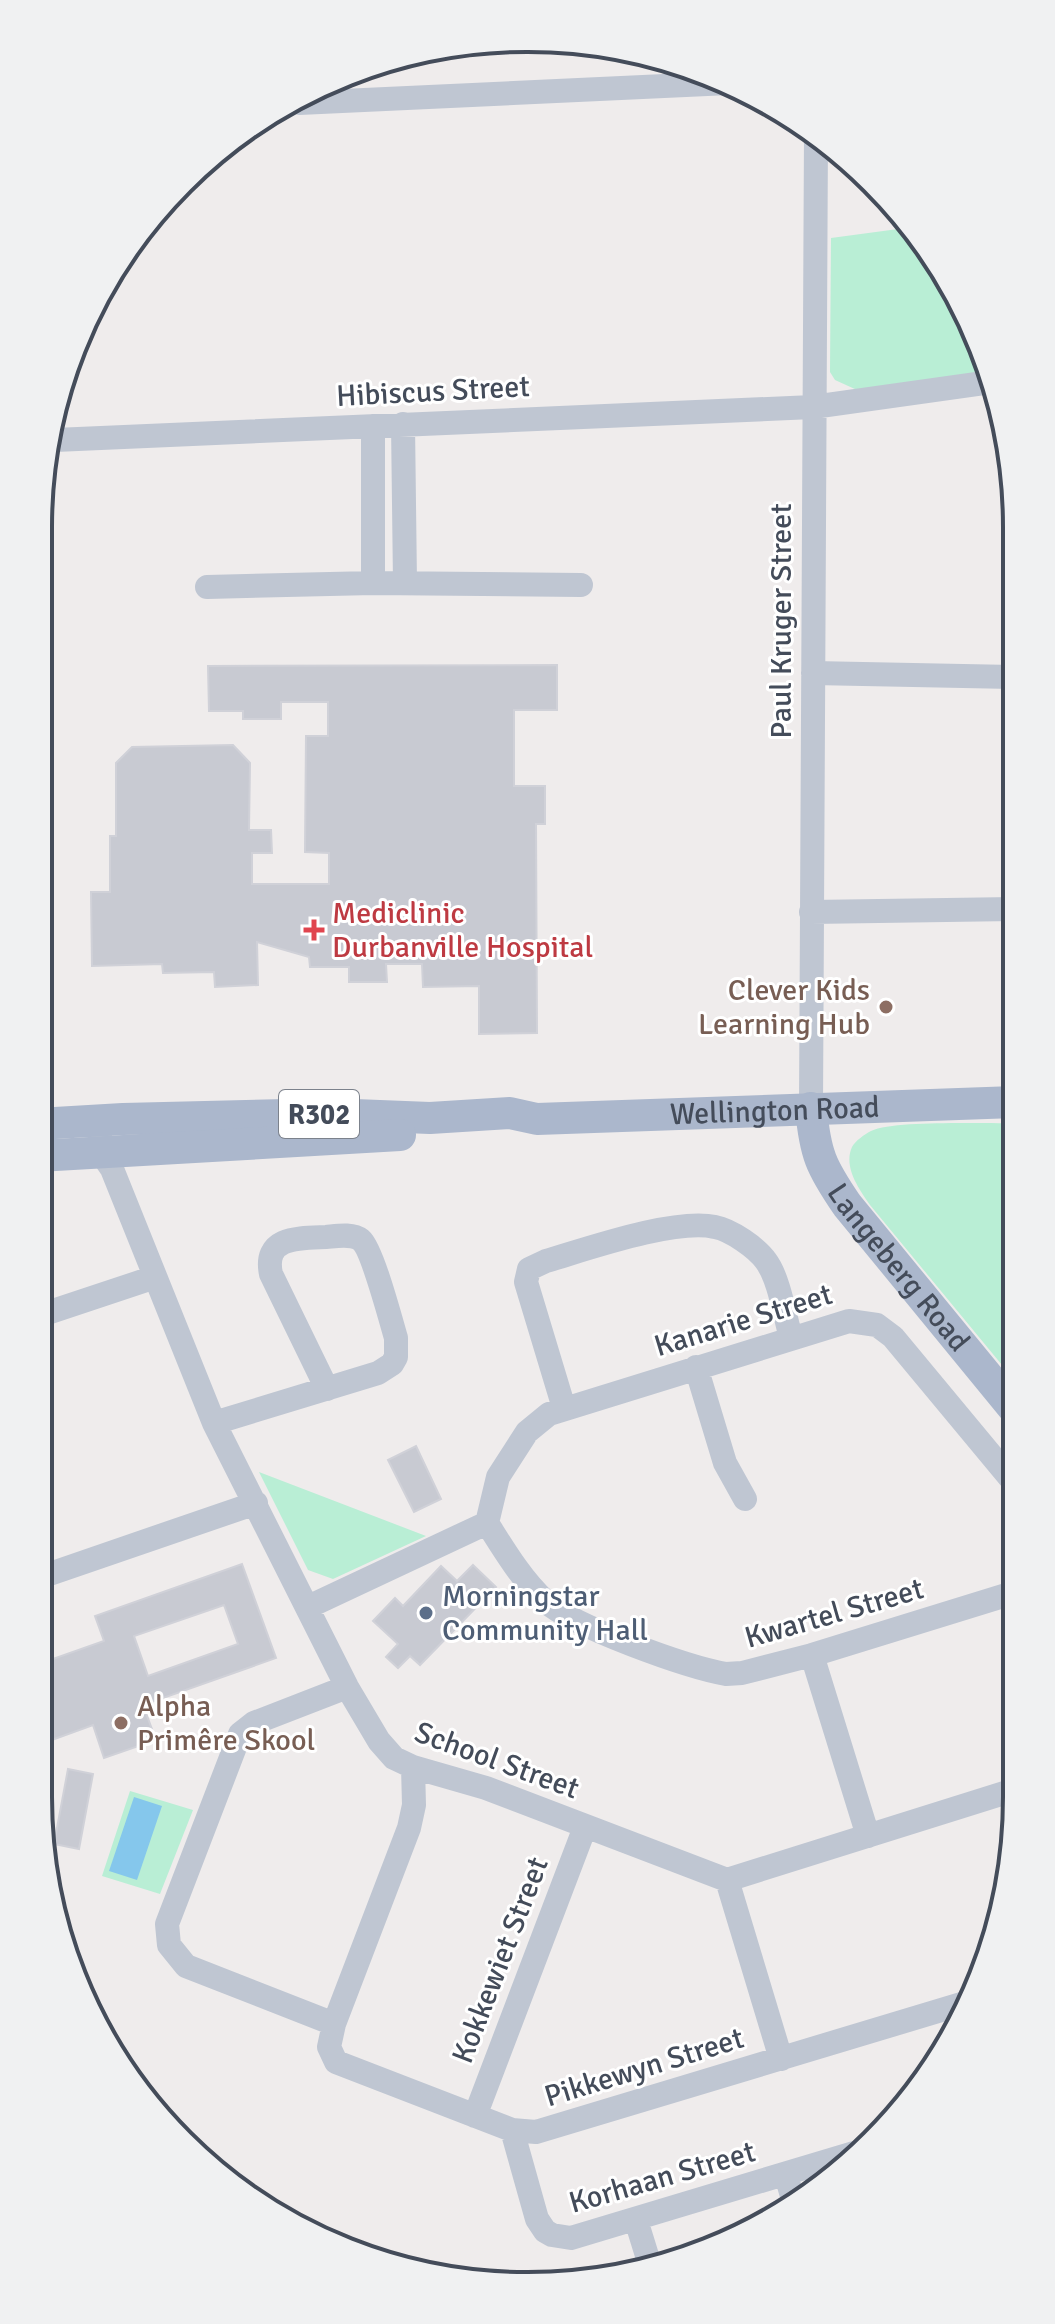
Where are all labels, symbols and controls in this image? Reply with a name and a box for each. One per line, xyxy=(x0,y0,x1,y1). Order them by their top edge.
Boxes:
street label: Hibiscus Street xyxy=(335,368,531,415)
street label: Paul Kruger Street xyxy=(763,503,800,739)
place label: Mediclinic Durbanville Hospital xyxy=(332,895,593,966)
marker: Mediclinic Durbanville Hospital xyxy=(303,919,325,941)
place label: Clever Kids Learning Hub xyxy=(698,972,870,1043)
marker: Clever Kids Learning Hub xyxy=(877,998,895,1016)
street label: Wellington Road xyxy=(669,1089,880,1133)
road number: R302 xyxy=(279,1090,359,1138)
street label: Langeberg Road xyxy=(819,1177,978,1359)
street label: Kanarie Street xyxy=(650,1276,837,1365)
street label: Kwartel Street xyxy=(740,1570,928,1657)
place label: Morningstar Community Hall xyxy=(442,1578,648,1649)
marker: Morningstar Community Hall xyxy=(417,1604,435,1622)
place label: Alpha Primêre Skool xyxy=(137,1688,315,1759)
marker: Alpha Primêre Skool xyxy=(112,1714,130,1732)
street label: School Street xyxy=(410,1714,584,1807)
street label: Kokkewiet Street xyxy=(444,1852,557,2068)
street label: Pikkewyn Street xyxy=(540,2020,748,2115)
street label: Korhaan Street xyxy=(565,2133,759,2222)

